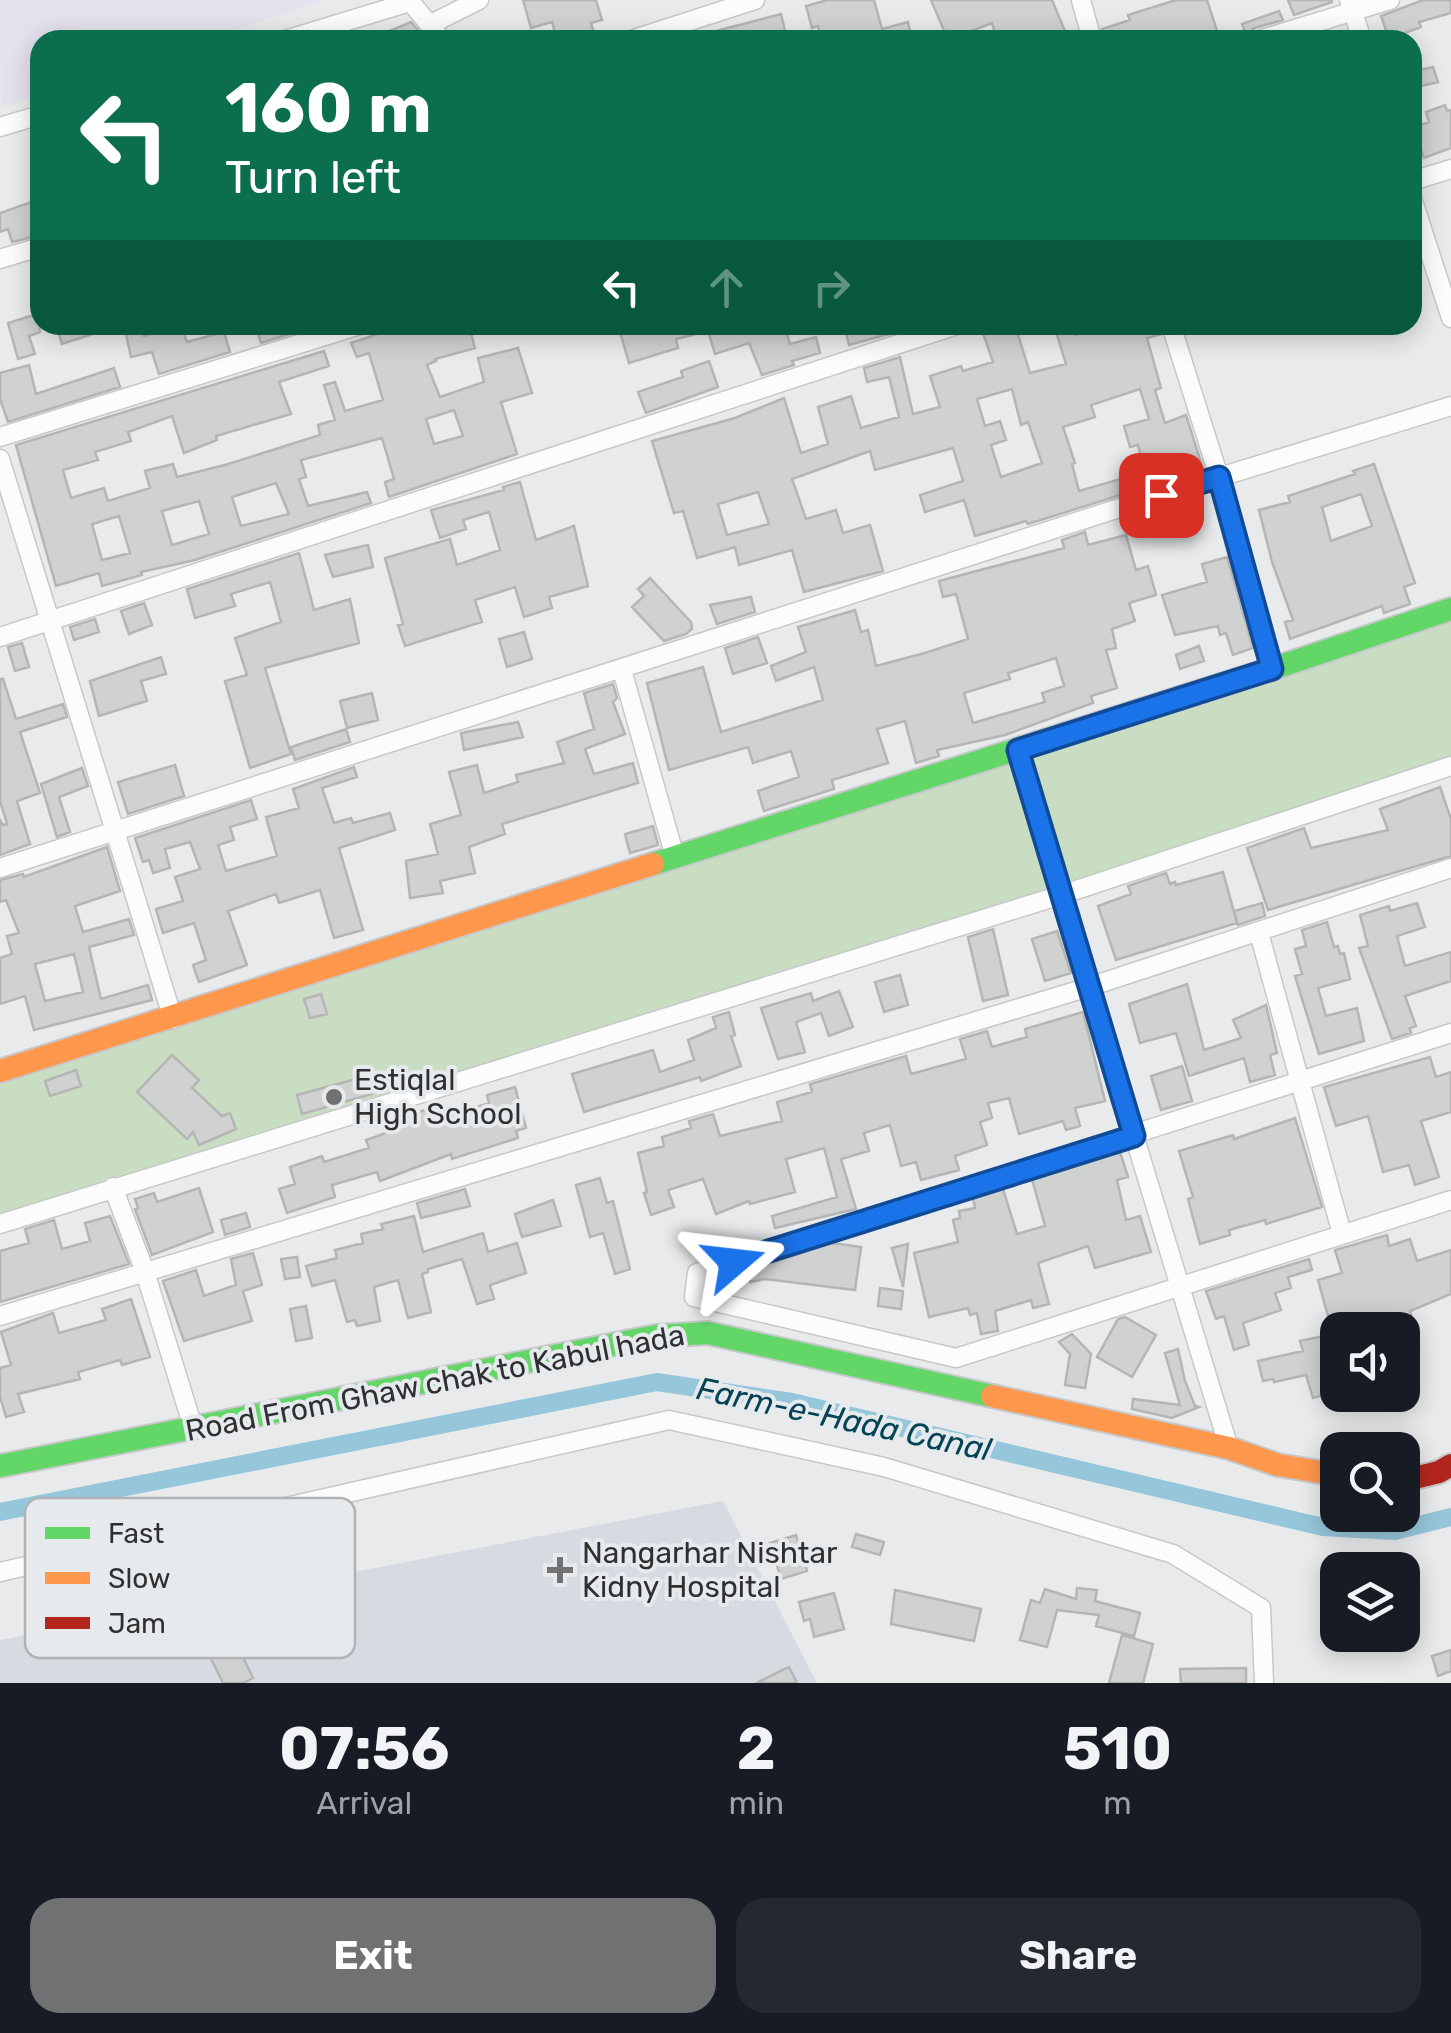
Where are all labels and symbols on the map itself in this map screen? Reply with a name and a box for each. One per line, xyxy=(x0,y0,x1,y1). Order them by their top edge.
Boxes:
pin xyxy=(1119,453,1204,538)
place label: Estiqlal High School xyxy=(354,1062,521,1132)
marker: Estiqlal High School xyxy=(323,1086,345,1108)
position arrow xyxy=(682,1210,786,1314)
street label: Road From Ghaw chak to Kabul hada xyxy=(182,1317,688,1449)
water label: Farm-e-Hada Canal xyxy=(693,1369,996,1469)
legend xyxy=(25,1498,355,1658)
text: Fast xyxy=(108,1517,164,1550)
place label: Nangarhar Nishtar Kidny Hospital xyxy=(582,1535,838,1605)
marker: Nangarhar Nishtar Kidny Hospital xyxy=(547,1557,573,1583)
text: Slow xyxy=(108,1562,170,1595)
text: Jam xyxy=(108,1607,166,1640)

